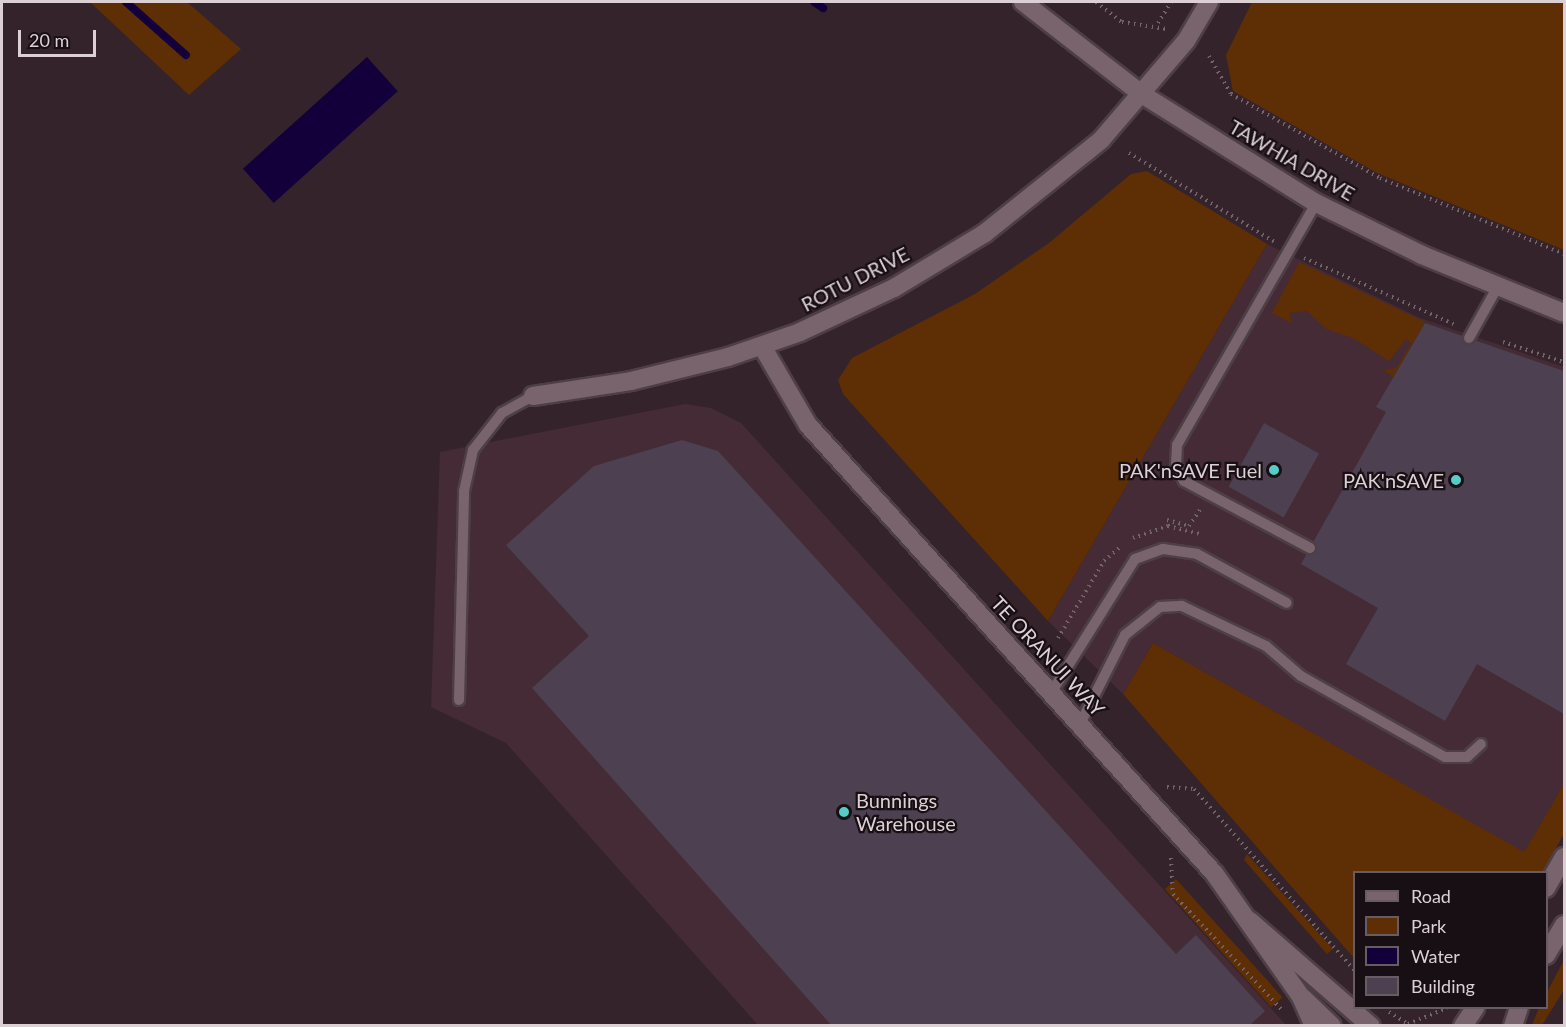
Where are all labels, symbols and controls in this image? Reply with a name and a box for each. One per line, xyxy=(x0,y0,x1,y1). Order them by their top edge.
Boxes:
scale bar xyxy=(21,18,99,56)
text: 20 m xyxy=(29,29,69,51)
street label: TAWHIA DRIVE xyxy=(1225,114,1359,206)
street label: ROTU DRIVE xyxy=(797,242,913,316)
place label: PAK'nSAVE Fuel xyxy=(1119,458,1262,482)
marker: PAK'nSAVE Fuel xyxy=(1267,463,1281,477)
place label: PAK'nSAVE xyxy=(1343,468,1444,492)
marker: PAK'nSAVE xyxy=(1449,473,1463,487)
street label: TE ORANUI WAY xyxy=(986,591,1110,721)
place label: Bunnings Warehouse xyxy=(856,789,956,836)
marker: Bunnings Warehouse xyxy=(837,805,851,819)
legend xyxy=(1353,871,1548,1009)
text: Road xyxy=(1411,885,1451,907)
text: Park xyxy=(1411,915,1446,937)
text: Water xyxy=(1411,945,1460,967)
text: Building xyxy=(1411,975,1475,997)

